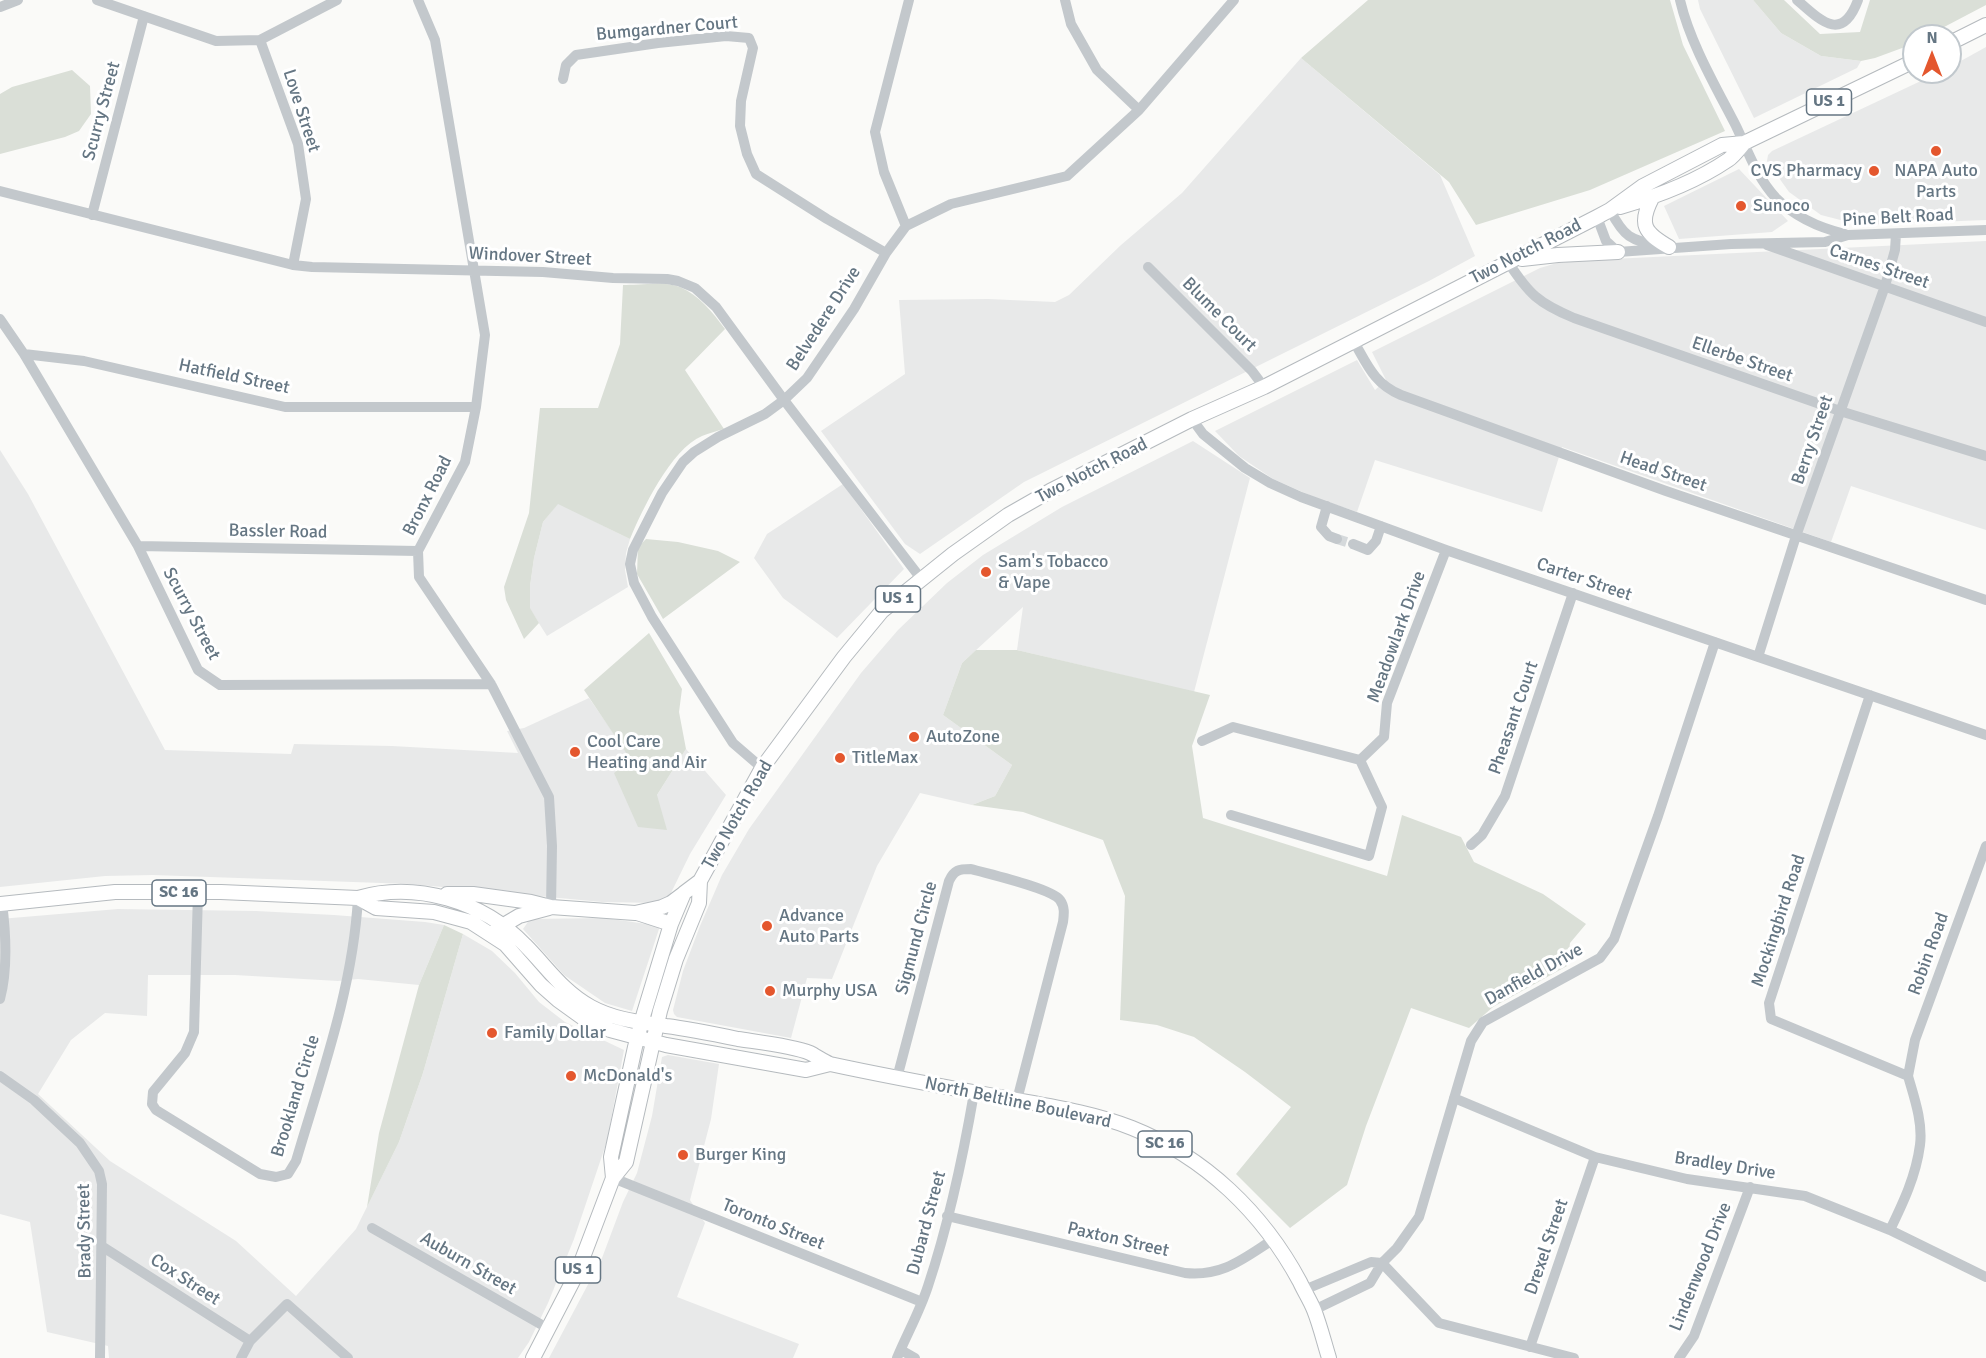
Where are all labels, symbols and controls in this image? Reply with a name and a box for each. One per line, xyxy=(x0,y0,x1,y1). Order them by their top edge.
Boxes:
street label: Bumgardner Court xyxy=(595,12,739,46)
north arrow xyxy=(1902,24,1962,84)
text: N xyxy=(1926,28,1938,48)
street label: Scurry Street xyxy=(78,59,126,163)
street label: Love Street xyxy=(277,67,325,155)
road number: US 1 xyxy=(1806,89,1852,115)
marker: NAPA Auto Parts xyxy=(1929,144,1943,158)
place label: CVS Pharmacy xyxy=(1751,160,1862,182)
place label: NAPA Auto Parts xyxy=(1894,160,1978,202)
marker: CVS Pharmacy xyxy=(1867,164,1881,178)
place label: Sunoco xyxy=(1753,195,1810,217)
marker: Sunoco xyxy=(1734,199,1748,213)
street label: Pine Belt Road xyxy=(1842,204,1954,232)
street label: Two Notch Road xyxy=(1467,215,1585,289)
street label: Carnes Street xyxy=(1826,240,1932,294)
street label: Windover Street xyxy=(468,243,592,271)
street label: Belvedere Drive xyxy=(782,263,866,375)
street label: Blume Court xyxy=(1177,273,1261,357)
street label: Ellerbe Street xyxy=(1689,333,1795,387)
street label: Hatfield Street xyxy=(177,355,291,399)
street label: Berry Street xyxy=(1788,393,1838,487)
street label: Two Notch Road xyxy=(1033,434,1151,508)
street label: Head Street xyxy=(1617,447,1709,497)
street label: Bronx Road xyxy=(399,452,457,540)
street label: Bassler Road xyxy=(228,520,328,544)
place label: Sam's Tobacco & Vape xyxy=(998,551,1108,594)
street label: Carter Street xyxy=(1533,554,1635,606)
street label: Scurry Street xyxy=(158,564,224,664)
marker: Sam's Tobacco & Vape xyxy=(979,565,993,579)
street label: Meadowlark Drive xyxy=(1363,568,1431,706)
road number: US 1 xyxy=(876,586,920,612)
street label: Pheasant Court xyxy=(1485,658,1543,778)
place label: AutoZone xyxy=(926,726,1000,748)
marker: AutoZone xyxy=(907,730,921,744)
place label: Cool Care Heating and Air xyxy=(587,731,707,774)
marker: Cool Care Heating and Air xyxy=(568,745,582,759)
place label: TitleMax xyxy=(852,747,918,769)
marker: TitleMax xyxy=(833,751,847,765)
street label: Two Notch Road xyxy=(698,757,778,873)
street label: Mockingbird Road xyxy=(1747,852,1811,990)
street label: Sigmund Circle xyxy=(891,879,943,997)
road number: SC 16 xyxy=(152,880,206,906)
place label: Advance Auto Parts xyxy=(779,905,859,948)
street label: Robin Road xyxy=(1904,910,1954,998)
marker: Advance Auto Parts xyxy=(760,919,774,933)
street label: Danfield Drive xyxy=(1481,939,1587,1011)
place label: Murphy USA xyxy=(782,980,877,1002)
marker: Murphy USA xyxy=(763,984,777,998)
place label: Family Dollar xyxy=(504,1022,606,1044)
marker: Family Dollar xyxy=(485,1026,499,1040)
street label: Brookland Circle xyxy=(267,1032,325,1160)
place label: McDonald's xyxy=(583,1065,672,1087)
marker: McDonald's xyxy=(564,1069,578,1083)
street label: North Beltline Boulevard xyxy=(923,1073,1113,1133)
road number: SC 16 xyxy=(1138,1131,1192,1157)
place label: Burger King xyxy=(695,1144,786,1166)
street label: Bradley Drive xyxy=(1673,1147,1777,1185)
marker: Burger King xyxy=(676,1148,690,1162)
street label: Dubard Street xyxy=(903,1169,951,1277)
street label: Brady Street xyxy=(73,1183,97,1279)
street label: Toronto Street xyxy=(719,1195,827,1255)
street label: Drexel Street xyxy=(1521,1196,1573,1298)
street label: Lindenwood Drive xyxy=(1665,1199,1737,1335)
street label: Paxton Street xyxy=(1065,1218,1171,1262)
street label: Auburn Street xyxy=(416,1228,520,1300)
street label: Cox Street xyxy=(146,1249,224,1311)
road number: US 1 xyxy=(556,1257,600,1283)

